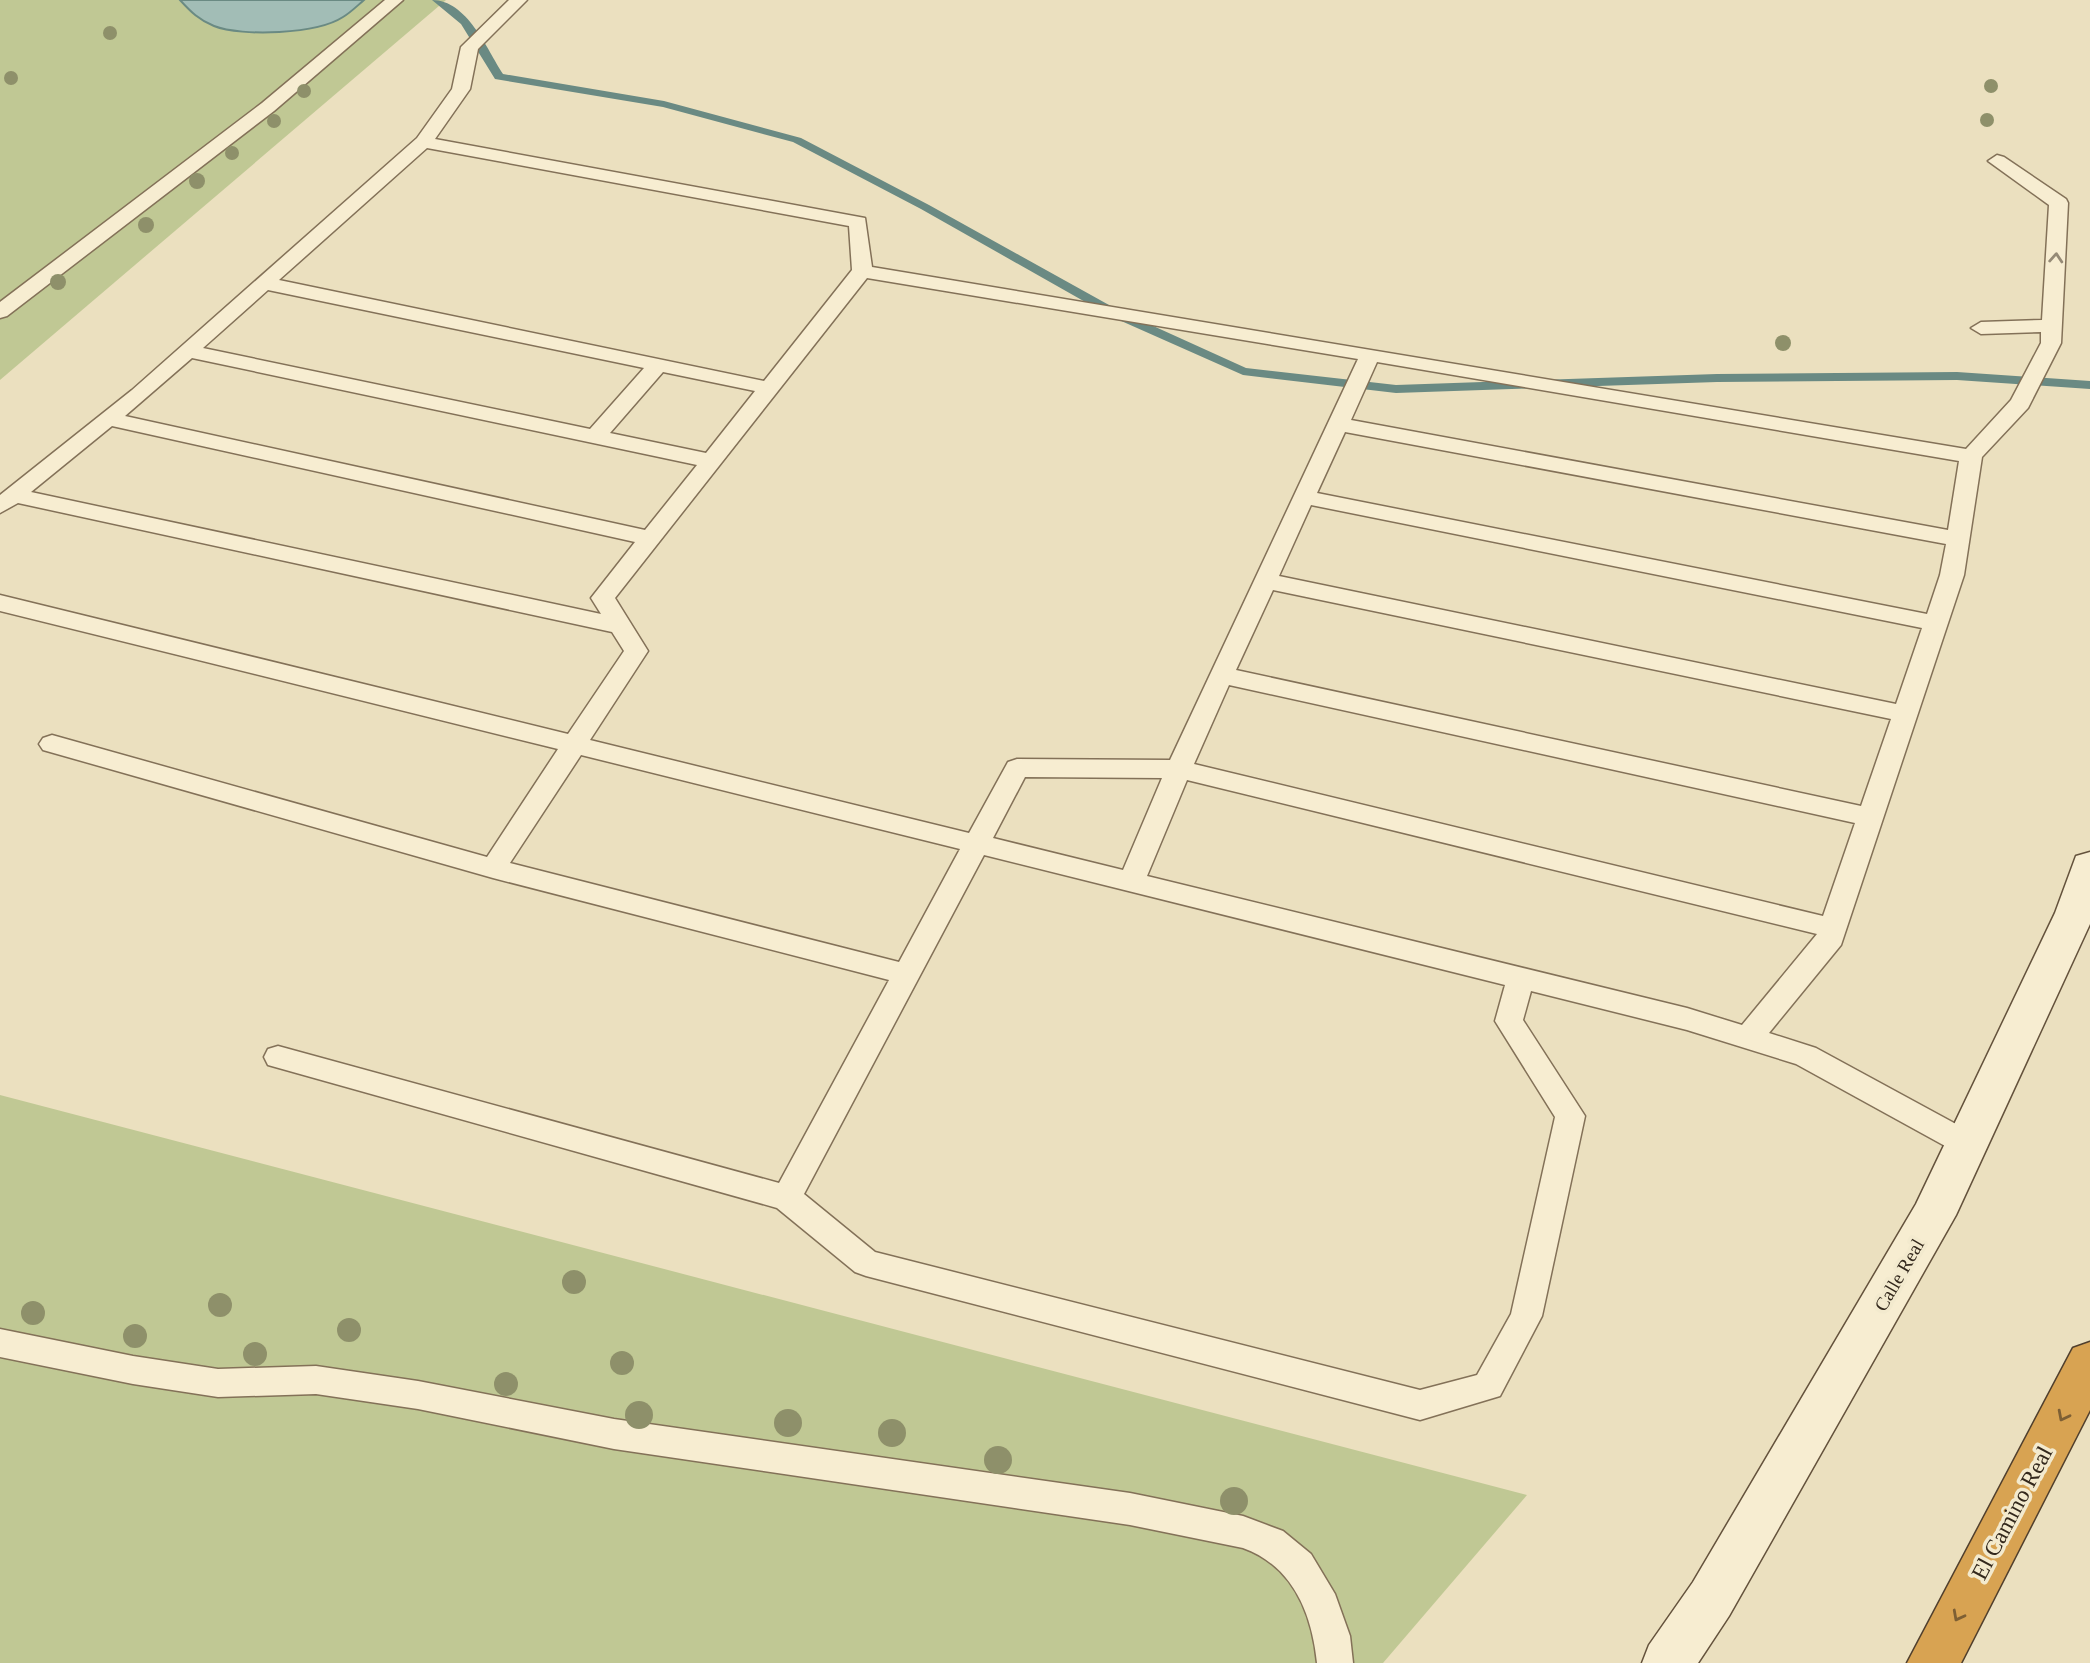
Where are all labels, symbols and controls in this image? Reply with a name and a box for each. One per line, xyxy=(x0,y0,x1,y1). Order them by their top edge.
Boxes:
one-way arrow xyxy=(2048,252,2063,263)
street label: Calle Real xyxy=(1870,1235,1928,1315)
one-way arrow xyxy=(2058,1409,2071,1421)
street label: El Camino Real xyxy=(1966,1442,2058,1584)
one-way arrow xyxy=(1953,1609,1966,1621)

